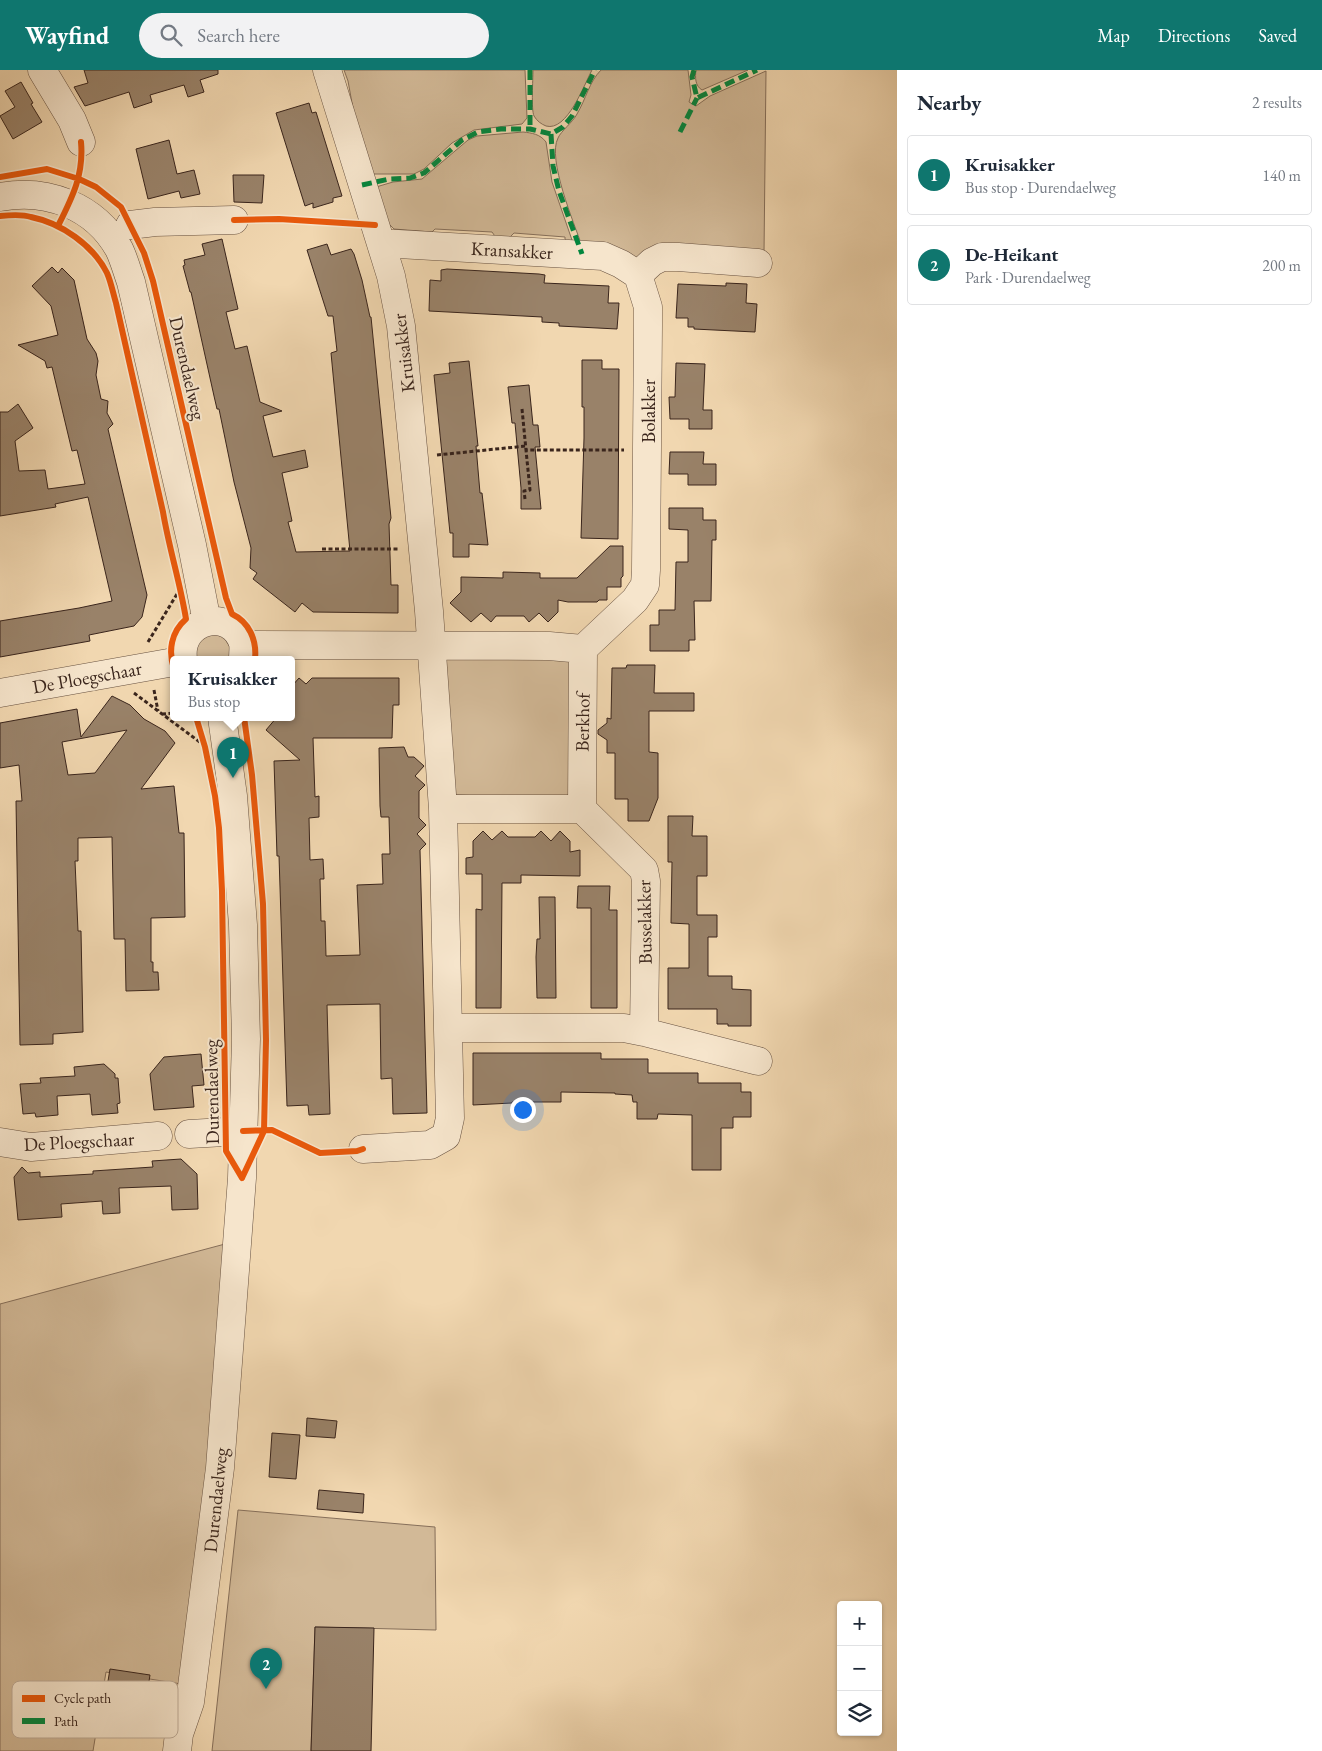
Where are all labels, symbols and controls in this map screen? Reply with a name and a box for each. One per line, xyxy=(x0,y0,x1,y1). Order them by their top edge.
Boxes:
search box xyxy=(139,13,489,58)
text: Wayfind xyxy=(25,20,109,51)
icon: search xyxy=(157,21,185,49)
text: Search here xyxy=(197,23,280,48)
text: Map xyxy=(1098,24,1130,47)
text: Directions xyxy=(1158,24,1230,47)
text: Saved xyxy=(1258,24,1297,47)
text: Nearby xyxy=(917,89,981,116)
text: 2 results xyxy=(1252,92,1302,113)
text: Kruisakker xyxy=(965,152,1055,177)
text: 1 xyxy=(930,165,938,186)
text: 140 m xyxy=(1262,165,1301,186)
text: Bus stop · Durendaelweg xyxy=(965,177,1116,198)
street label: Kransakker xyxy=(470,236,554,265)
text: De-Heikant xyxy=(965,242,1059,267)
text: 2 xyxy=(930,255,938,276)
text: 200 m xyxy=(1262,255,1301,276)
text: Park · Durendaelweg xyxy=(965,267,1091,288)
street label: Kruisakker xyxy=(386,311,421,394)
street label: Durendaelweg xyxy=(163,314,212,423)
street label: Bolakker xyxy=(636,378,661,443)
street label: De Ploegschaar xyxy=(30,655,144,699)
popup xyxy=(170,656,295,721)
text: Kruisakker xyxy=(188,666,277,691)
street label: Berkhof xyxy=(569,690,596,752)
text: Bus stop xyxy=(188,691,240,712)
pin: 1 xyxy=(217,737,249,778)
street label: Busselakker xyxy=(631,879,658,964)
street label: Durendaelweg xyxy=(198,1038,225,1145)
your location xyxy=(510,1097,536,1123)
street label: De Ploegschaar xyxy=(23,1126,136,1157)
street label: Durendaelweg xyxy=(198,1446,234,1554)
map controls xyxy=(837,1601,882,1736)
button: + xyxy=(837,1601,882,1646)
button: − xyxy=(837,1646,882,1691)
pin: 2 xyxy=(250,1648,282,1689)
legend xyxy=(12,1681,178,1738)
text: Cycle path xyxy=(54,1689,111,1707)
button: layers xyxy=(837,1691,882,1736)
text: Path xyxy=(54,1712,78,1730)

